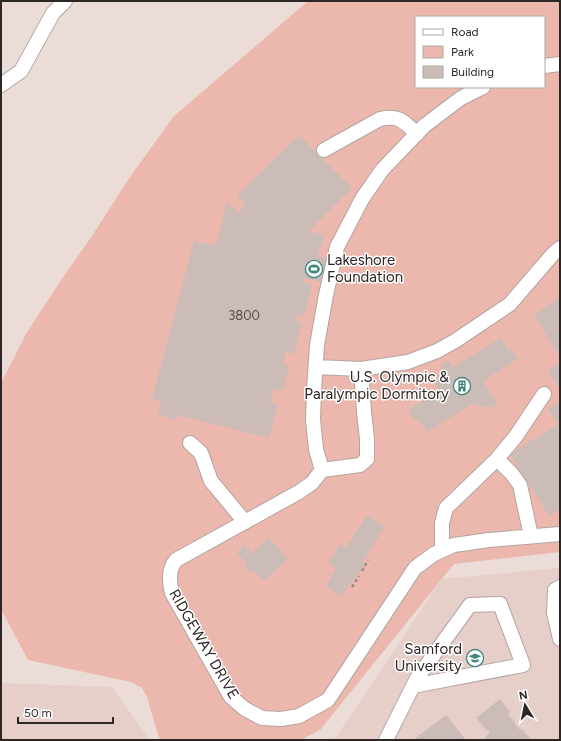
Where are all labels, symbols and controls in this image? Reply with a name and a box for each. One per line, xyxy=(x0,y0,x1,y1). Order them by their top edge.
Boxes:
legend xyxy=(415,16,545,88)
text: Road xyxy=(451,25,479,39)
text: Park xyxy=(451,45,474,59)
text: Building xyxy=(451,65,494,79)
place label: Lakeshore Foundation xyxy=(327,251,403,286)
sports icon: Lakeshore Foundation xyxy=(304,259,324,279)
house number: 3800 xyxy=(228,308,260,323)
place label: U.S. Olympic & Paralympic Dormitory xyxy=(304,368,449,403)
building icon: U.S. Olympic & Paralympic Dormitory xyxy=(452,376,472,396)
street label: RIDGEWAY DRIVE xyxy=(165,586,243,702)
place label: Samford University xyxy=(395,640,462,675)
school or university icon: Samford University xyxy=(465,648,485,668)
north arrow xyxy=(505,685,545,725)
text: N xyxy=(518,689,529,703)
scale bar xyxy=(18,699,113,725)
text: 50 m xyxy=(24,706,52,720)

